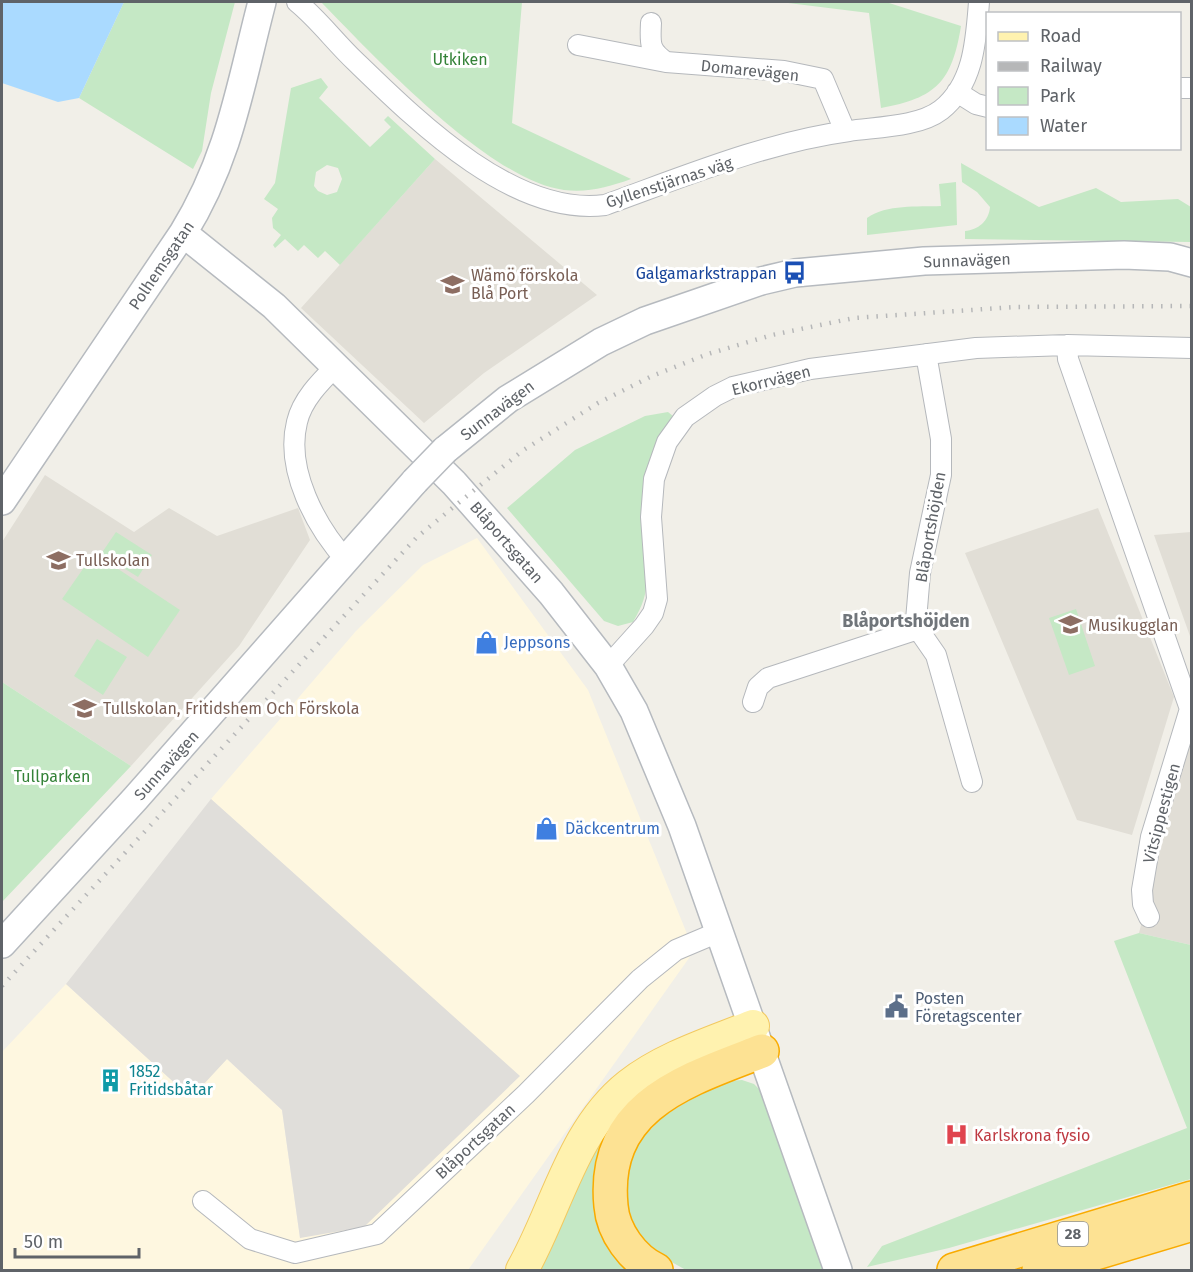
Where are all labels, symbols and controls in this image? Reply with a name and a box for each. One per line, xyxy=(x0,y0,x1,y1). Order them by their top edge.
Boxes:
legend xyxy=(986,12,1181,150)
text: Road xyxy=(1040,25,1082,47)
park label: Utkiken xyxy=(432,50,488,69)
text: Railway xyxy=(1040,55,1102,77)
street label: Domarevägen xyxy=(700,56,800,85)
text: Park xyxy=(1040,85,1076,107)
text: Water xyxy=(1040,115,1087,137)
street label: Gyllenstjärnas väg xyxy=(603,153,736,212)
street label: Polhemsgatan xyxy=(125,217,198,313)
street label: Sunnavägen xyxy=(923,249,1011,272)
bus stop icon: Galgamarkstrappan xyxy=(782,260,808,286)
place label: Galgamarkstrappan xyxy=(636,264,777,283)
place label: Wämö förskola Blå Port xyxy=(471,266,578,303)
school or university icon: Wämö förskola Blå Port xyxy=(440,271,466,297)
street label: Ekorrvägen xyxy=(730,362,813,399)
street label: Sunnavägen xyxy=(457,376,538,444)
street label: Blåportshöjden xyxy=(911,470,950,584)
street label: Blåportsgatan xyxy=(466,498,547,587)
school or university icon: Tullskolan xyxy=(45,547,71,573)
place label: Tullskolan xyxy=(76,551,150,570)
district label: Blåportshöjden xyxy=(842,610,970,632)
school or university icon: Musikugglan xyxy=(1057,612,1083,638)
place label: Musikugglan xyxy=(1088,616,1178,635)
shop icon: Jeppsons xyxy=(473,629,499,655)
place label: Jeppsons xyxy=(504,633,570,652)
school or university icon: Tullskolan, Fritidshem Och Förskola xyxy=(72,695,98,721)
place label: Tullskolan, Fritidshem Och Förskola xyxy=(103,699,359,718)
street label: Sunnavägen xyxy=(130,726,203,804)
street label: Vitsippestigen xyxy=(1139,761,1184,865)
park label: Tullparken xyxy=(14,767,90,786)
shop icon: Däckcentrum xyxy=(534,815,560,841)
place label: Däckcentrum xyxy=(565,819,660,838)
place label: Posten Företagscenter xyxy=(915,989,1023,1026)
public building icon: Posten Företagscenter xyxy=(884,994,910,1020)
place label: 1852 Fritidsbåtar xyxy=(129,1062,214,1099)
building icon: 1852 Fritidsbåtar xyxy=(98,1067,124,1093)
street label: Blåportsgatan xyxy=(432,1100,519,1183)
hospital icon: Karlskrona fysio xyxy=(943,1122,969,1148)
place label: Karlskrona fysio xyxy=(974,1126,1090,1145)
scale bar xyxy=(15,1221,140,1259)
road number: 28 xyxy=(1058,1222,1088,1246)
text: 50 m xyxy=(24,1231,63,1253)

